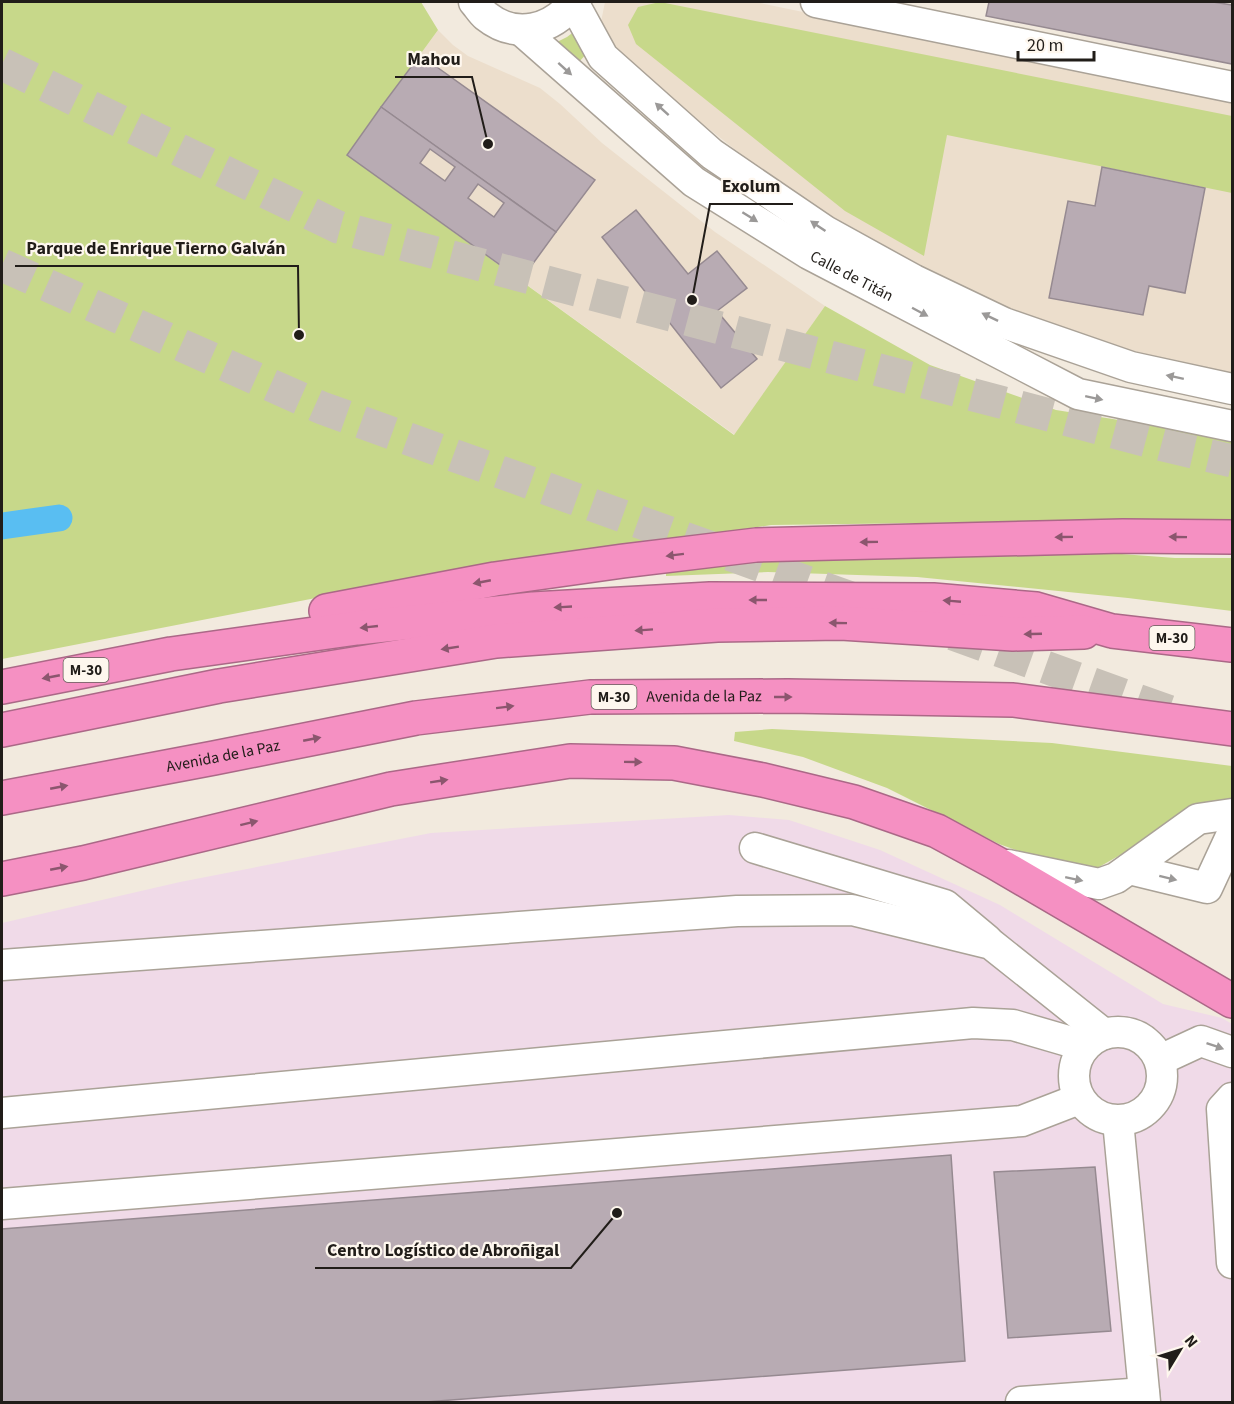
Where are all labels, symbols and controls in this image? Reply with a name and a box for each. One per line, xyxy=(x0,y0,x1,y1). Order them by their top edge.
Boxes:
scale bar xyxy=(1018,24,1094,62)
text: 20 m xyxy=(1027,33,1063,58)
callout: Mahou xyxy=(395,41,472,77)
text: Mahou xyxy=(407,47,461,72)
one-way arrow xyxy=(557,62,572,75)
one-way arrow xyxy=(655,103,670,116)
callout: Exolum xyxy=(710,168,793,204)
text: Exolum xyxy=(722,174,780,199)
one-way arrow xyxy=(742,211,758,222)
one-way arrow xyxy=(810,221,826,232)
callout: Parque de Enrique Tierno Galván xyxy=(15,230,298,266)
text: Parque de Enrique Tierno Galván xyxy=(26,236,286,261)
street label: Calle de Titán xyxy=(806,245,897,307)
one-way arrow xyxy=(911,307,928,317)
one-way arrow xyxy=(982,312,999,321)
one-way arrow xyxy=(1166,372,1185,381)
one-way arrow xyxy=(1085,393,1104,403)
one-way arrow xyxy=(1055,532,1074,542)
one-way arrow xyxy=(1168,532,1187,541)
one-way arrow xyxy=(860,537,879,547)
one-way arrow xyxy=(665,550,684,559)
one-way arrow xyxy=(472,578,491,587)
one-way arrow xyxy=(748,595,767,605)
one-way arrow xyxy=(943,597,962,606)
one-way arrow xyxy=(553,603,572,612)
one-way arrow xyxy=(829,618,848,628)
one-way arrow xyxy=(359,622,378,631)
one-way arrow xyxy=(634,626,653,635)
road number: M-30 xyxy=(1150,626,1194,650)
one-way arrow xyxy=(1024,629,1043,638)
one-way arrow xyxy=(440,644,459,653)
road number: M-30 xyxy=(64,658,109,682)
one-way arrow xyxy=(42,673,61,682)
road number: M-30 xyxy=(592,685,636,709)
street label: Avenida de la Paz xyxy=(646,685,762,708)
one-way arrow xyxy=(774,692,793,701)
one-way arrow xyxy=(495,702,514,712)
one-way arrow xyxy=(303,733,322,743)
street label: Avenida de la Paz xyxy=(164,734,282,778)
one-way arrow xyxy=(623,758,642,767)
one-way arrow xyxy=(430,777,449,786)
one-way arrow xyxy=(50,782,69,791)
one-way arrow xyxy=(240,818,258,828)
one-way arrow xyxy=(50,863,69,872)
one-way arrow xyxy=(1159,874,1177,884)
one-way arrow xyxy=(1064,875,1083,884)
one-way arrow xyxy=(1206,1042,1224,1052)
callout: Centro Logístico de Abroñigal xyxy=(315,1232,571,1268)
text: Centro Logístico de Abroñigal xyxy=(327,1238,559,1263)
north arrow xyxy=(1150,1320,1210,1380)
text: N xyxy=(1179,1330,1203,1352)

